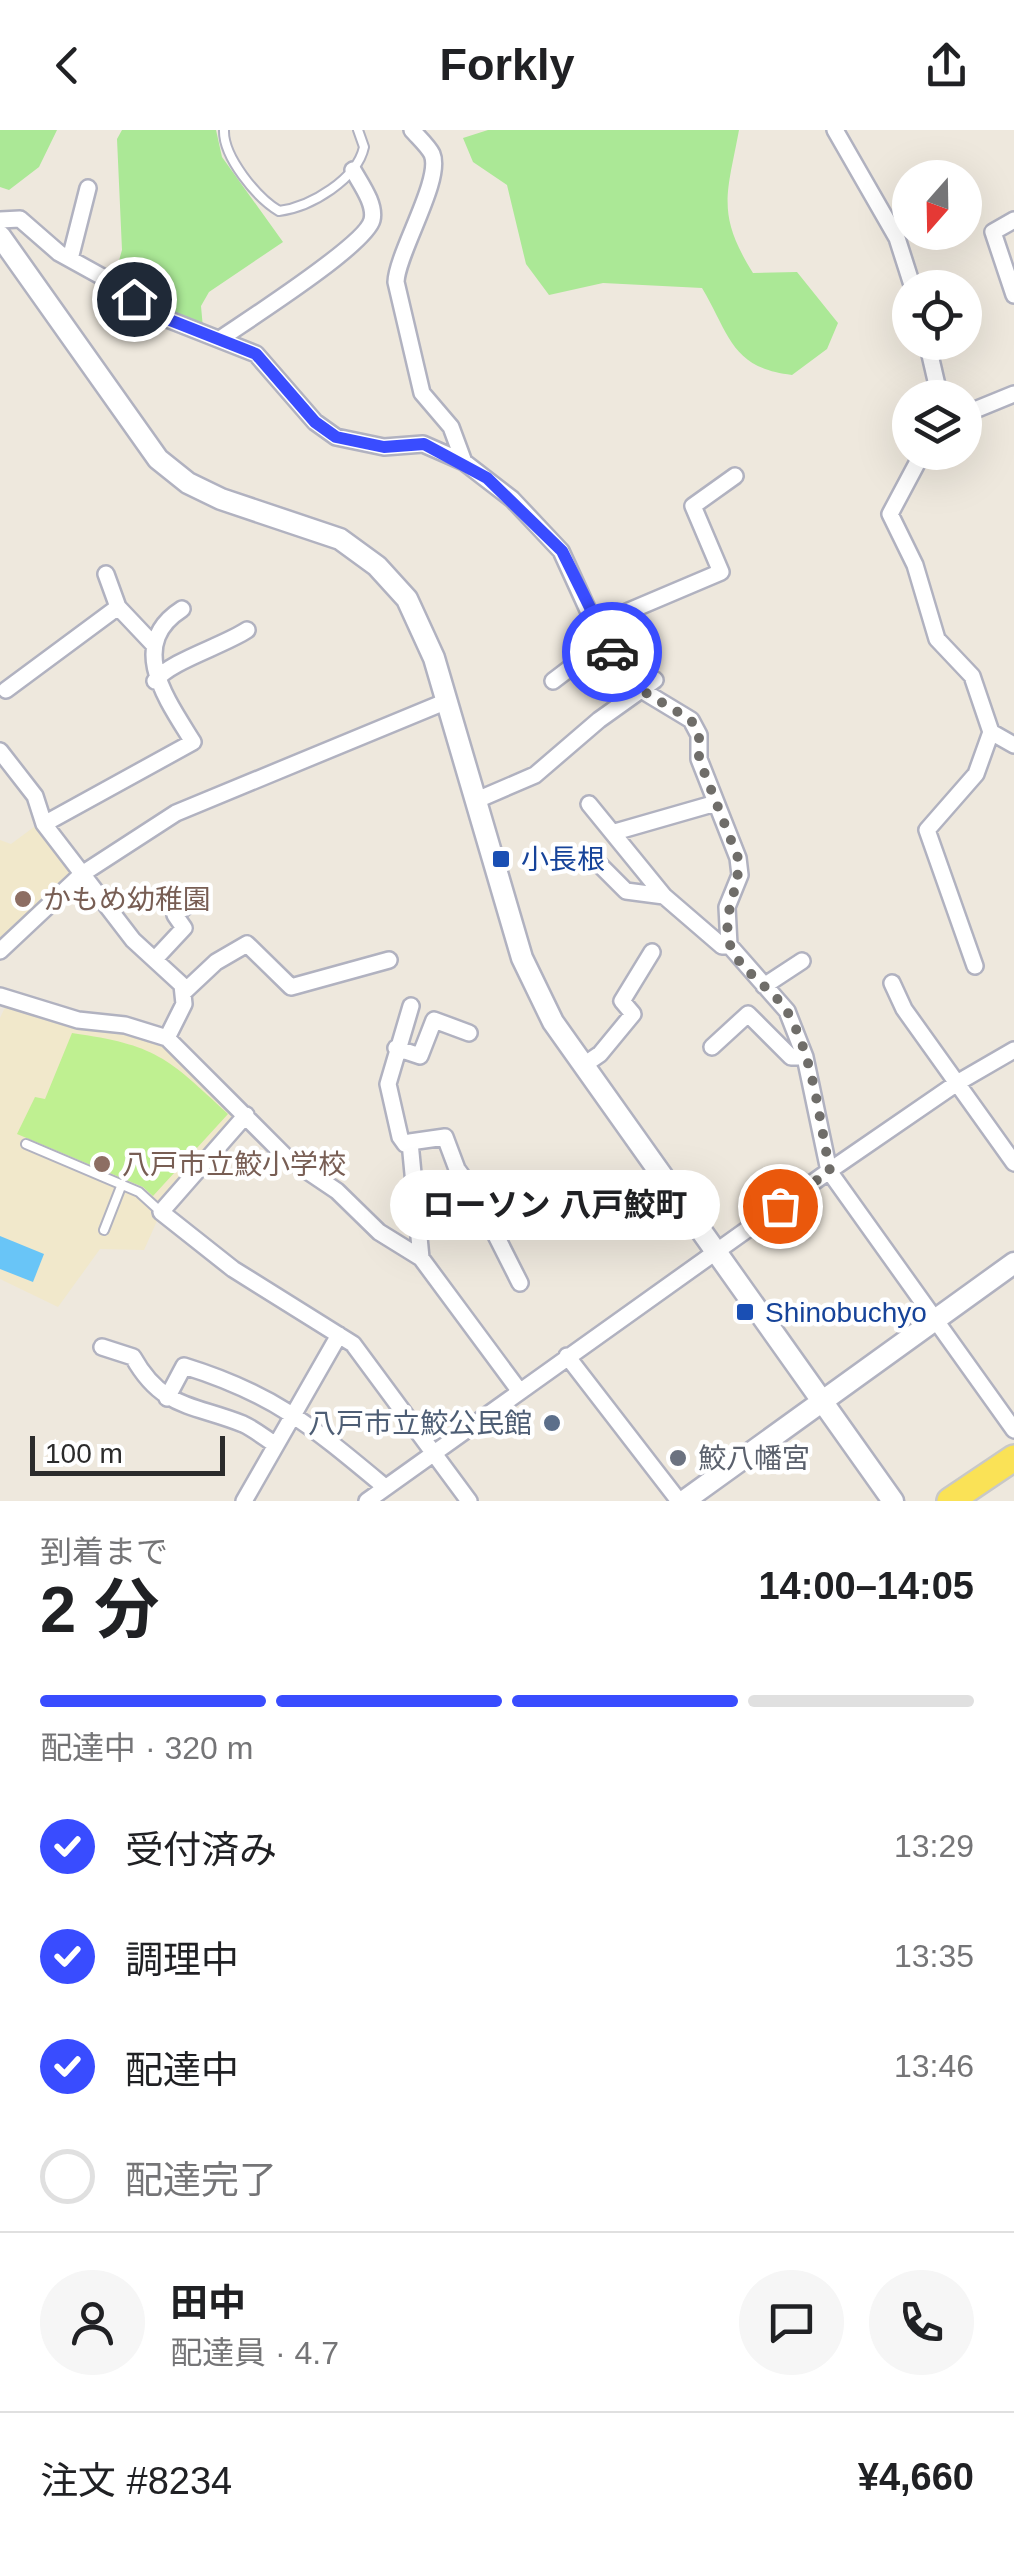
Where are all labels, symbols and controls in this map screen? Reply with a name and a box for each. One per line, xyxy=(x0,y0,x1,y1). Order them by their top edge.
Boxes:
icon: back xyxy=(40,38,95,93)
icon: share xyxy=(919,38,974,93)
text: Forkly xyxy=(439,39,575,90)
north arrow xyxy=(892,160,982,250)
map controls xyxy=(892,160,982,470)
pin xyxy=(92,257,177,342)
button: locate xyxy=(892,270,982,360)
icon: home xyxy=(107,272,162,327)
button: layers xyxy=(892,380,982,470)
courier xyxy=(562,602,662,702)
icon: car xyxy=(585,625,640,680)
place label: 小長根 xyxy=(521,844,605,875)
marker: 小長根 xyxy=(490,848,512,870)
place label: かもめ幼稚園 xyxy=(43,884,211,915)
marker: かもめ幼稚園 xyxy=(12,888,34,910)
place label: 八戸市立鮫小学校 xyxy=(122,1149,346,1180)
marker: 八戸市立鮫小学校 xyxy=(91,1153,113,1175)
pin xyxy=(738,1164,823,1249)
callout: ローソン 八戸鮫町 xyxy=(390,1171,720,1241)
icon: bag xyxy=(753,1179,808,1234)
text: ローソン 八戸鮫町 xyxy=(423,1187,687,1223)
place label: Shinobuchyo xyxy=(765,1297,927,1328)
marker: Shinobuchyo xyxy=(734,1301,756,1323)
place label: 八戸市立鮫公民館 xyxy=(308,1408,532,1439)
marker: 八戸市立鮫公民館 xyxy=(541,1412,563,1434)
scale bar xyxy=(30,1431,225,1476)
text: 100 m xyxy=(45,1438,123,1469)
place label: 鮫八幡宮 xyxy=(698,1443,810,1474)
marker: 鮫八幡宮 xyxy=(667,1447,689,1469)
text: 到着まで xyxy=(40,1534,168,1570)
text: 14:00–14:05 xyxy=(758,1565,974,1607)
text: 2 分 xyxy=(40,1573,159,1646)
text: 配達中 · 320 m xyxy=(40,1730,253,1766)
icon: check xyxy=(40,1819,95,1874)
text: 13:29 xyxy=(894,1828,974,1864)
text: 受付済み xyxy=(125,1829,277,1871)
icon: check xyxy=(40,1929,95,1984)
text: 13:35 xyxy=(894,1938,974,1974)
text: 調理中 xyxy=(125,1939,239,1981)
icon: check xyxy=(40,2039,95,2094)
text: 13:46 xyxy=(894,2048,974,2084)
text: 配達中 xyxy=(125,2049,239,2091)
text: 配達完了 xyxy=(125,2159,277,2201)
button: person xyxy=(40,2270,145,2375)
button: chat xyxy=(739,2270,844,2375)
button: phone xyxy=(869,2270,974,2375)
text: 田中 xyxy=(170,2282,246,2324)
text: 配達員 · 4.7 xyxy=(170,2335,339,2371)
text: ¥4,660 xyxy=(858,2456,974,2498)
text: 注文 #8234 xyxy=(40,2460,232,2502)

